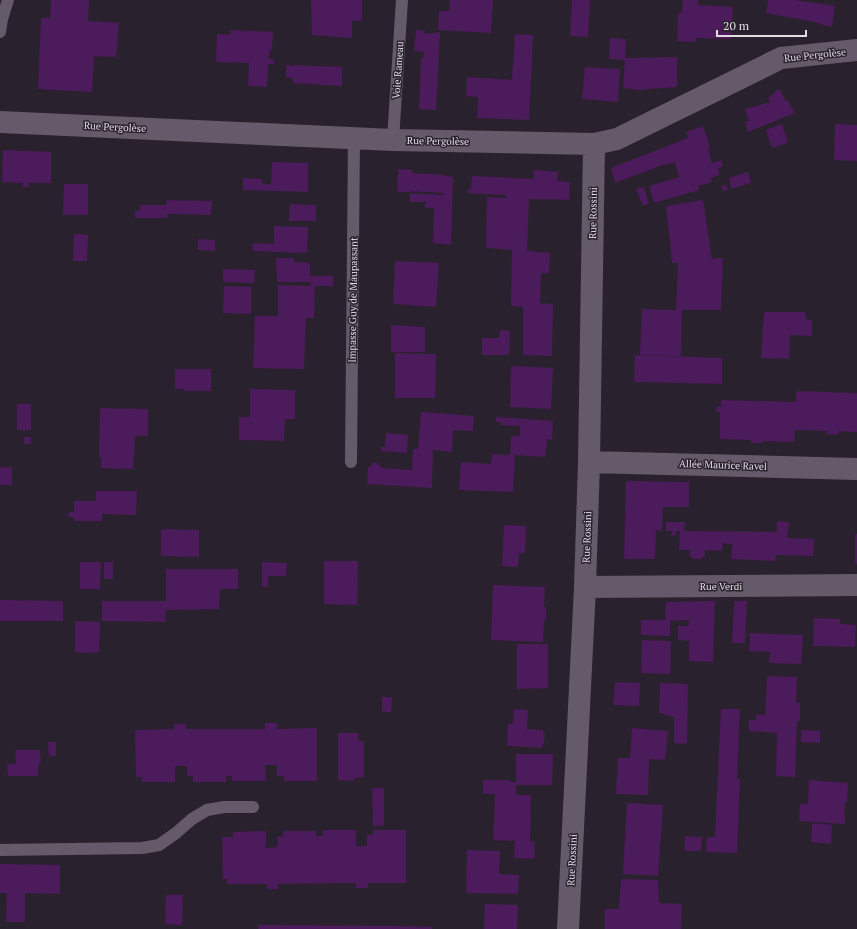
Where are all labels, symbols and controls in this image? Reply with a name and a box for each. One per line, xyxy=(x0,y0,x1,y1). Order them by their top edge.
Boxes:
scale bar xyxy=(717,12,806,38)
text: 20 m xyxy=(723,18,750,33)
street label: Voie Rameau xyxy=(389,40,407,99)
street label: Rue Pergolèse xyxy=(783,45,847,65)
street label: Rue Pergolèse xyxy=(84,119,146,135)
street label: Rue Pergolèse xyxy=(407,134,469,148)
street label: Rue Rossini xyxy=(586,187,600,239)
street label: Impasse Guy de Maupassant xyxy=(345,237,361,363)
street label: Allée Maurice Ravel xyxy=(679,457,767,473)
street label: Rue Rossini xyxy=(580,511,594,563)
street label: Rue Verdi xyxy=(700,580,742,593)
street label: Rue Rossini xyxy=(564,834,580,886)

